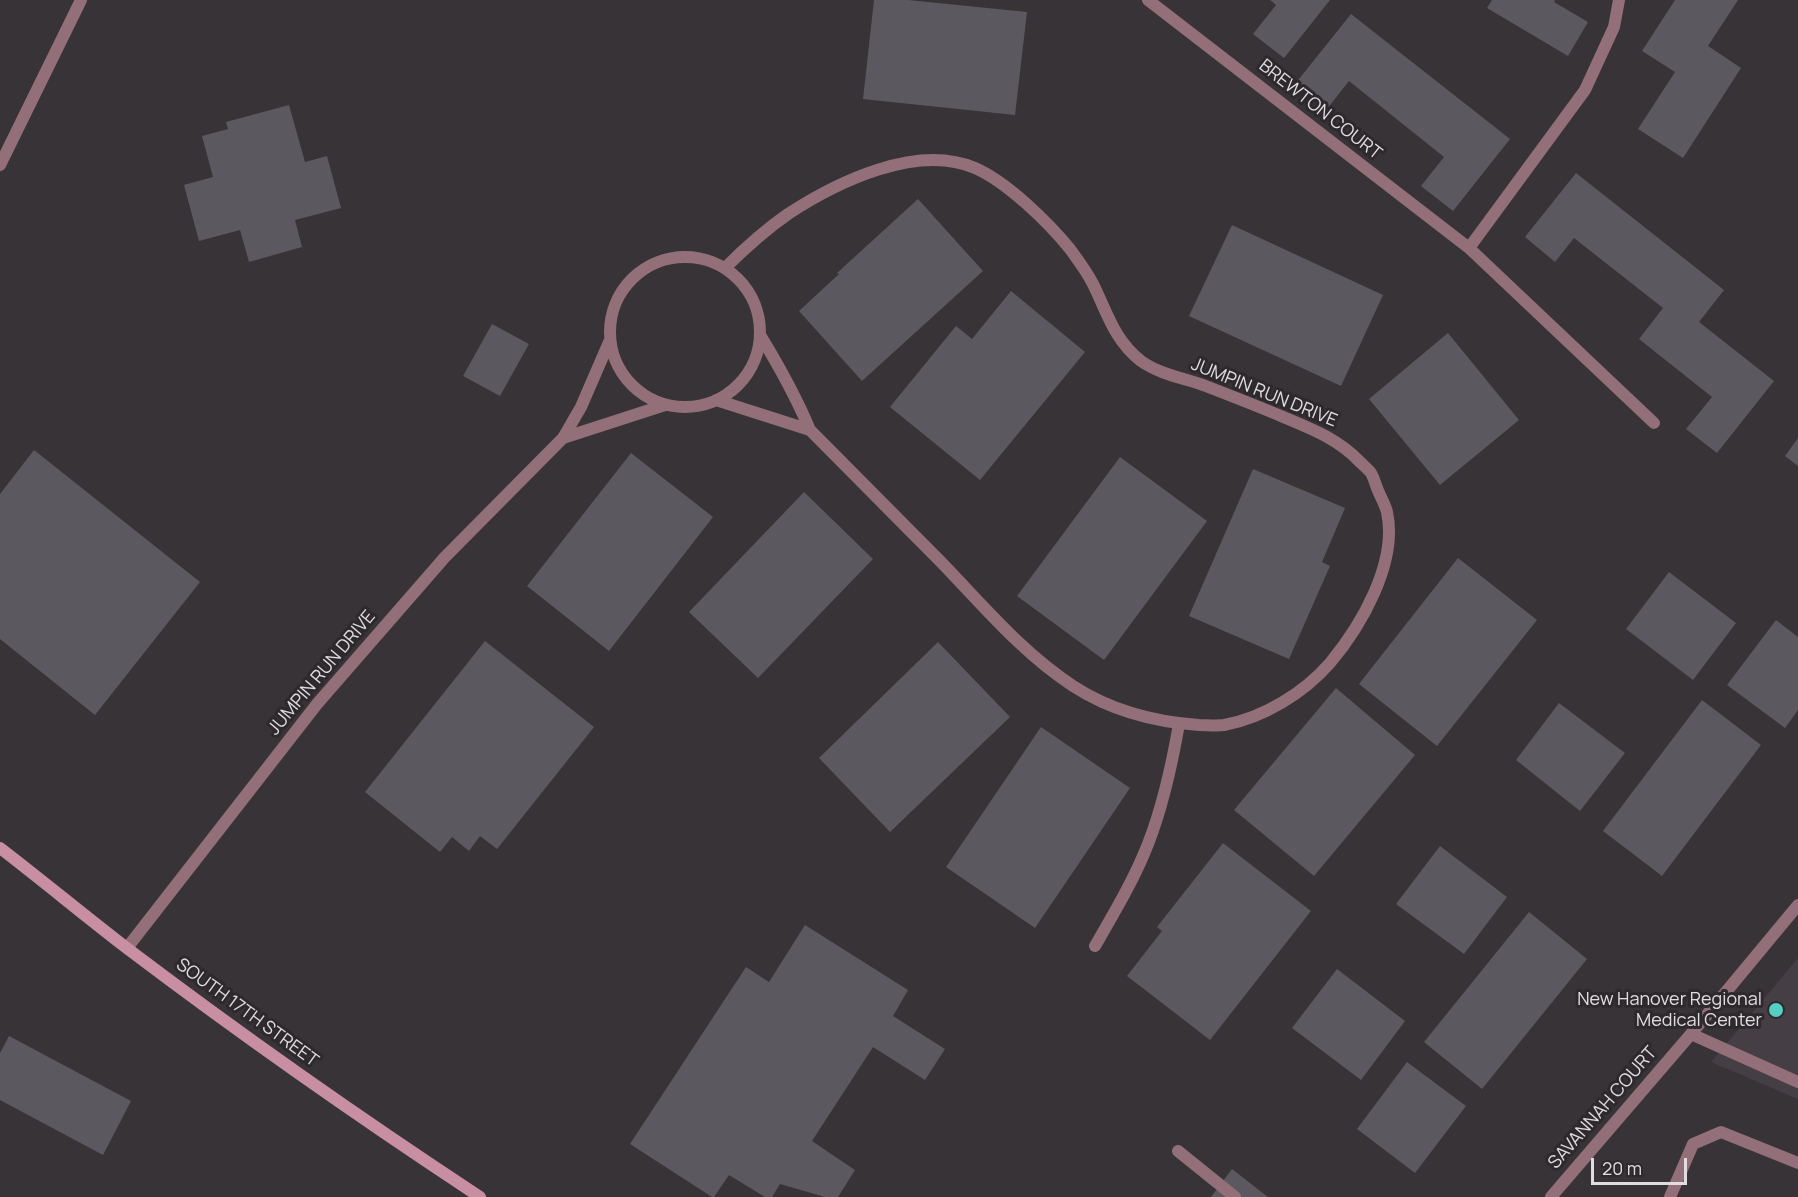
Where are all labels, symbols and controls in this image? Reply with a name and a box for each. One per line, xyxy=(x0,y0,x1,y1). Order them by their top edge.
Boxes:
street label: BREWTON COURT xyxy=(1254,55,1386,165)
street label: JUMPIN RUN DRIVE xyxy=(1188,354,1340,432)
street label: JUMPIN RUN DRIVE xyxy=(264,606,380,740)
street label: SOUTH 17TH STREET xyxy=(172,954,322,1072)
place label: New Hanover Regional Medical Center xyxy=(1577,989,1762,1032)
marker: New Hanover Regional Medical Center xyxy=(1767,1001,1785,1019)
street label: SAVANNAH COURT xyxy=(1544,1042,1662,1174)
scale bar xyxy=(1594,1146,1690,1184)
text: 20 m xyxy=(1602,1156,1642,1180)

